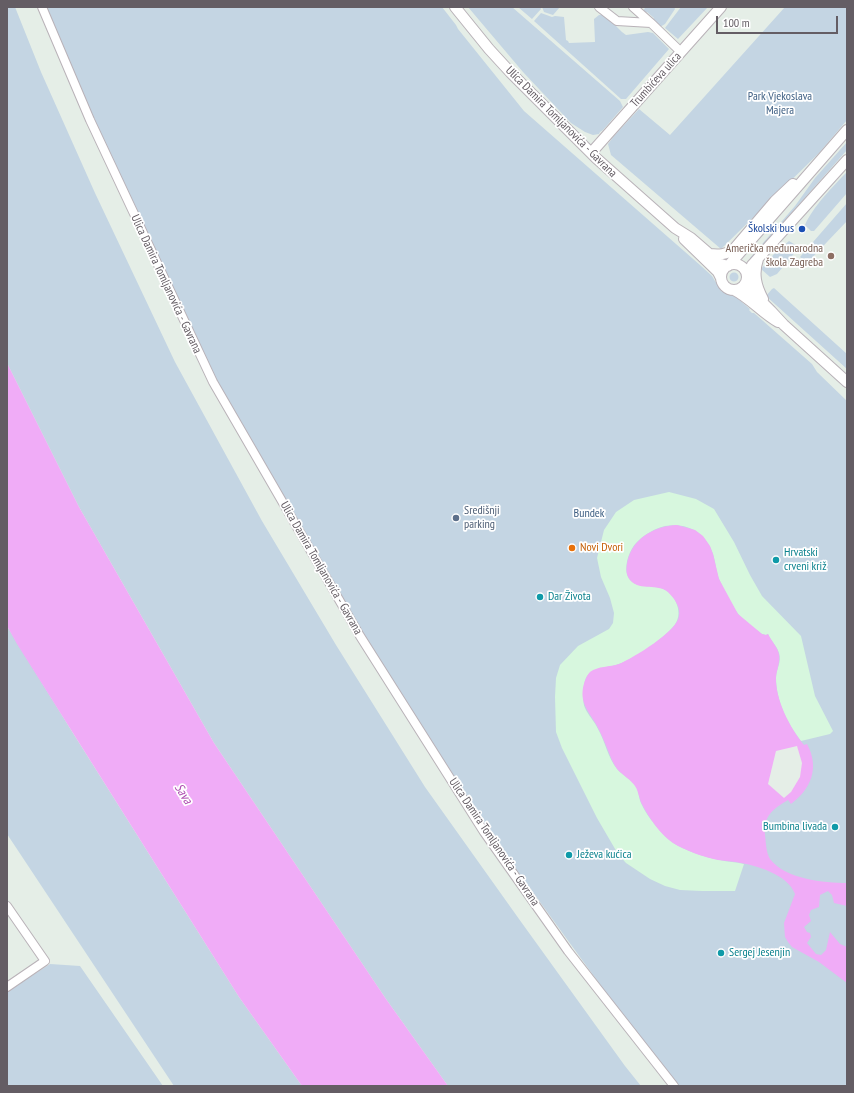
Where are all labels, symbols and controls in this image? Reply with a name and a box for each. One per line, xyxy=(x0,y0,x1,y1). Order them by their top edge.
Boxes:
scale bar xyxy=(718,8,840,34)
text: 100 m xyxy=(723,15,750,30)
street label: Trumbićeva ulica xyxy=(628,50,684,110)
street label: Ulica Damira Tomljanovića - Gavrana xyxy=(502,63,620,181)
park label: Park Vjekoslava Majera xyxy=(748,90,812,118)
street label: Ulica Damira Tomljanovića - Gavrana xyxy=(127,212,205,356)
place label: Školski bus xyxy=(748,222,794,236)
marker: Školski bus xyxy=(797,224,807,234)
place label: Američka međunarodna škola Zagreba xyxy=(726,242,823,270)
marker: Američka međunarodna škola Zagreba xyxy=(826,251,836,261)
street label: Ulica Damira Tomljanovića - Gavrana xyxy=(277,499,365,637)
place label: Središnji parking xyxy=(464,504,500,532)
park label: Bundek xyxy=(574,507,604,521)
marker: Središnji parking xyxy=(451,513,461,523)
place label: Novi Dvori xyxy=(580,541,623,555)
marker: Novi Dvori xyxy=(567,543,577,553)
place label: Hrvatski crveni križ xyxy=(784,546,826,574)
marker: Hrvatski crveni križ xyxy=(771,555,781,565)
place label: Dar Života xyxy=(548,590,591,604)
marker: Dar Života xyxy=(535,592,545,602)
street label: Ulica Damira Tomljanovića - Gavrana xyxy=(446,775,542,909)
water label: Sava xyxy=(171,781,195,807)
place label: Bumbina livada xyxy=(763,820,827,834)
marker: Bumbina livada xyxy=(830,822,840,832)
place label: Ježeva kućica xyxy=(577,848,631,862)
marker: Ježeva kućica xyxy=(564,850,574,860)
place label: Sergej Jesenjin xyxy=(729,946,790,960)
marker: Sergej Jesenjin xyxy=(716,948,726,958)

